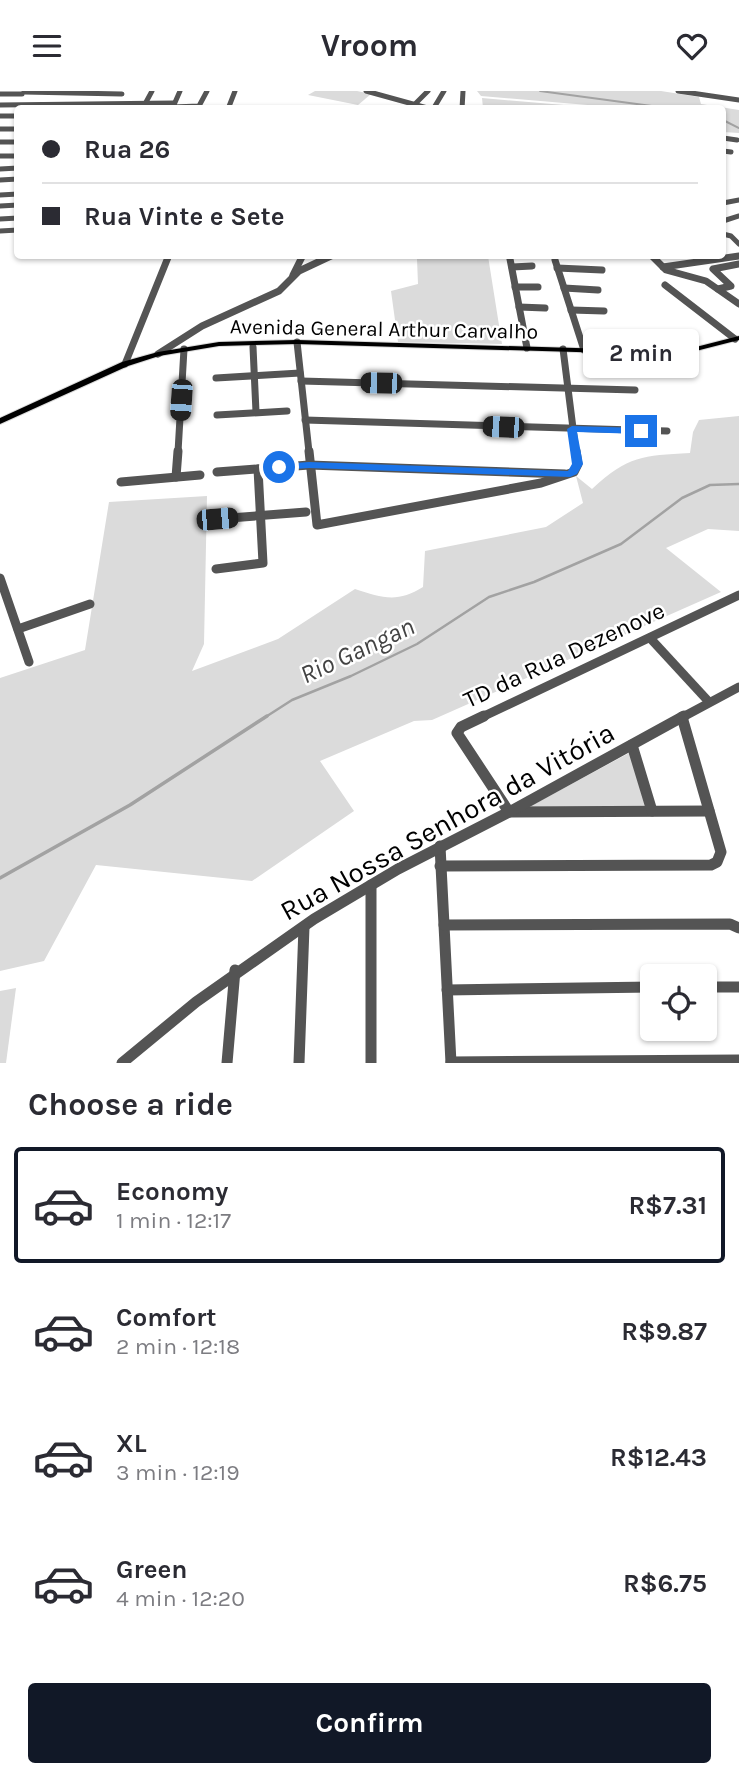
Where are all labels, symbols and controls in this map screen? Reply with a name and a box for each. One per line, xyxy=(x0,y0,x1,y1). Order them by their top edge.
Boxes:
icon: menu xyxy=(28,27,66,65)
text: Vroom xyxy=(321,27,418,64)
icon: heart xyxy=(673,27,711,65)
text: Rua 26 xyxy=(84,134,170,165)
text: Rua Vinte e Sete xyxy=(84,201,285,232)
street label: Avenida General Arthur Carvalho xyxy=(230,314,538,344)
callout: 2 min xyxy=(583,329,699,379)
text: 2 min xyxy=(609,340,673,367)
car xyxy=(360,372,403,394)
car xyxy=(170,378,193,422)
route end xyxy=(625,415,657,447)
car xyxy=(482,416,525,438)
route start xyxy=(263,451,295,483)
car xyxy=(196,507,239,531)
street label: TD da Rua Dezenove xyxy=(459,596,669,714)
water label: Rio Gangan xyxy=(295,611,419,690)
street label: Rua Nossa Senhora da Vitória xyxy=(274,716,620,927)
map controls xyxy=(640,964,717,1041)
button: locate xyxy=(640,964,717,1041)
text: Choose a ride xyxy=(28,1086,233,1123)
icon: car xyxy=(32,1174,95,1237)
text: Economy xyxy=(116,1176,228,1207)
text: R$7.31 xyxy=(628,1190,707,1221)
text: 1 min · 12:17 xyxy=(116,1207,231,1234)
icon: car xyxy=(32,1300,95,1363)
text: Comfort xyxy=(116,1302,217,1333)
text: R$9.87 xyxy=(621,1316,707,1347)
text: 2 min · 12:18 xyxy=(116,1333,240,1360)
icon: car xyxy=(32,1426,95,1489)
text: XL xyxy=(116,1428,147,1459)
text: R$12.43 xyxy=(610,1442,707,1473)
text: 3 min · 12:19 xyxy=(116,1459,240,1486)
icon: car xyxy=(32,1552,95,1615)
text: Green xyxy=(116,1554,188,1585)
text: R$6.75 xyxy=(623,1568,707,1599)
text: 4 min · 12:20 xyxy=(116,1585,245,1612)
button: Confirm xyxy=(28,1683,711,1763)

